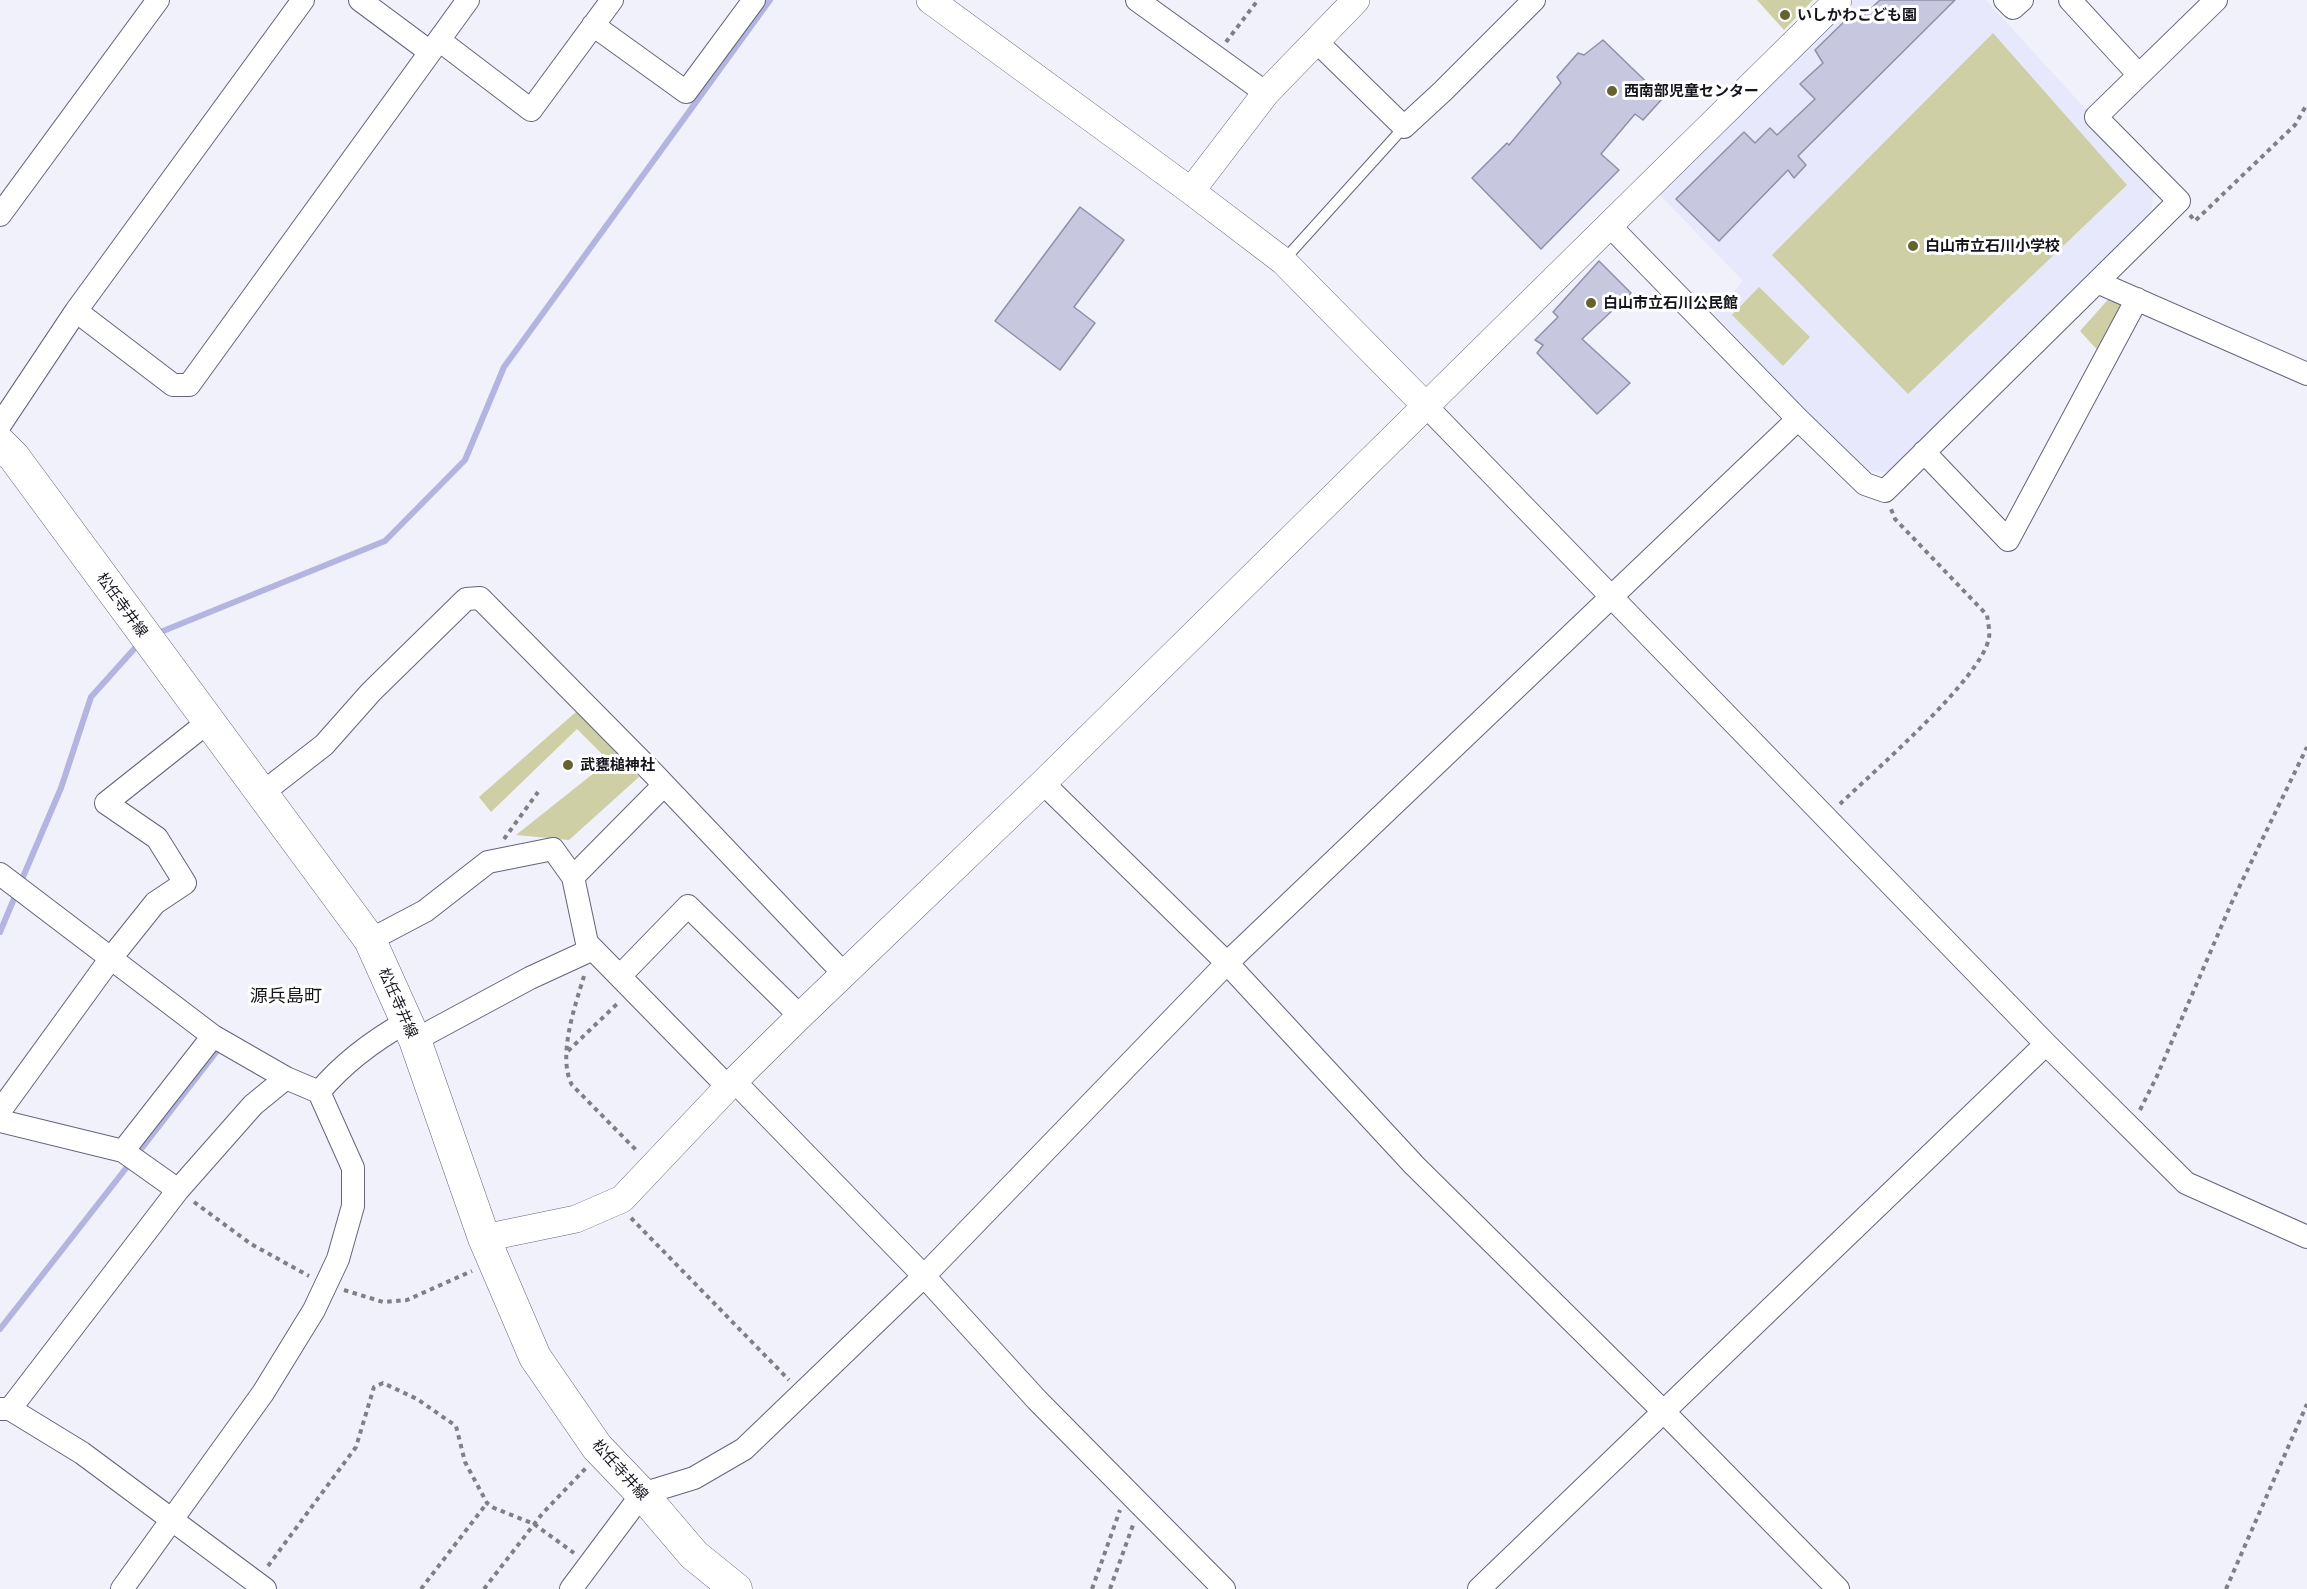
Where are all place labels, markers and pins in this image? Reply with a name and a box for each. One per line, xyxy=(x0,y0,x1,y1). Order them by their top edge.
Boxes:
place label: いしかわこども園 xyxy=(1797,6,1917,24)
marker: いしかわこども園 xyxy=(1778,8,1792,22)
place label: 西南部児童センター xyxy=(1624,82,1759,100)
marker: 西南部児童センター xyxy=(1605,84,1619,98)
place label: 白山市立石川小学校 xyxy=(1925,237,2060,255)
marker: 白山市立石川小学校 xyxy=(1906,239,1920,253)
place label: 白山市立石川公民館 xyxy=(1603,294,1738,312)
marker: 白山市立石川公民館 xyxy=(1584,296,1598,310)
place label: 武甕槌神社 xyxy=(580,756,655,774)
marker: 武甕槌神社 xyxy=(561,758,575,772)

